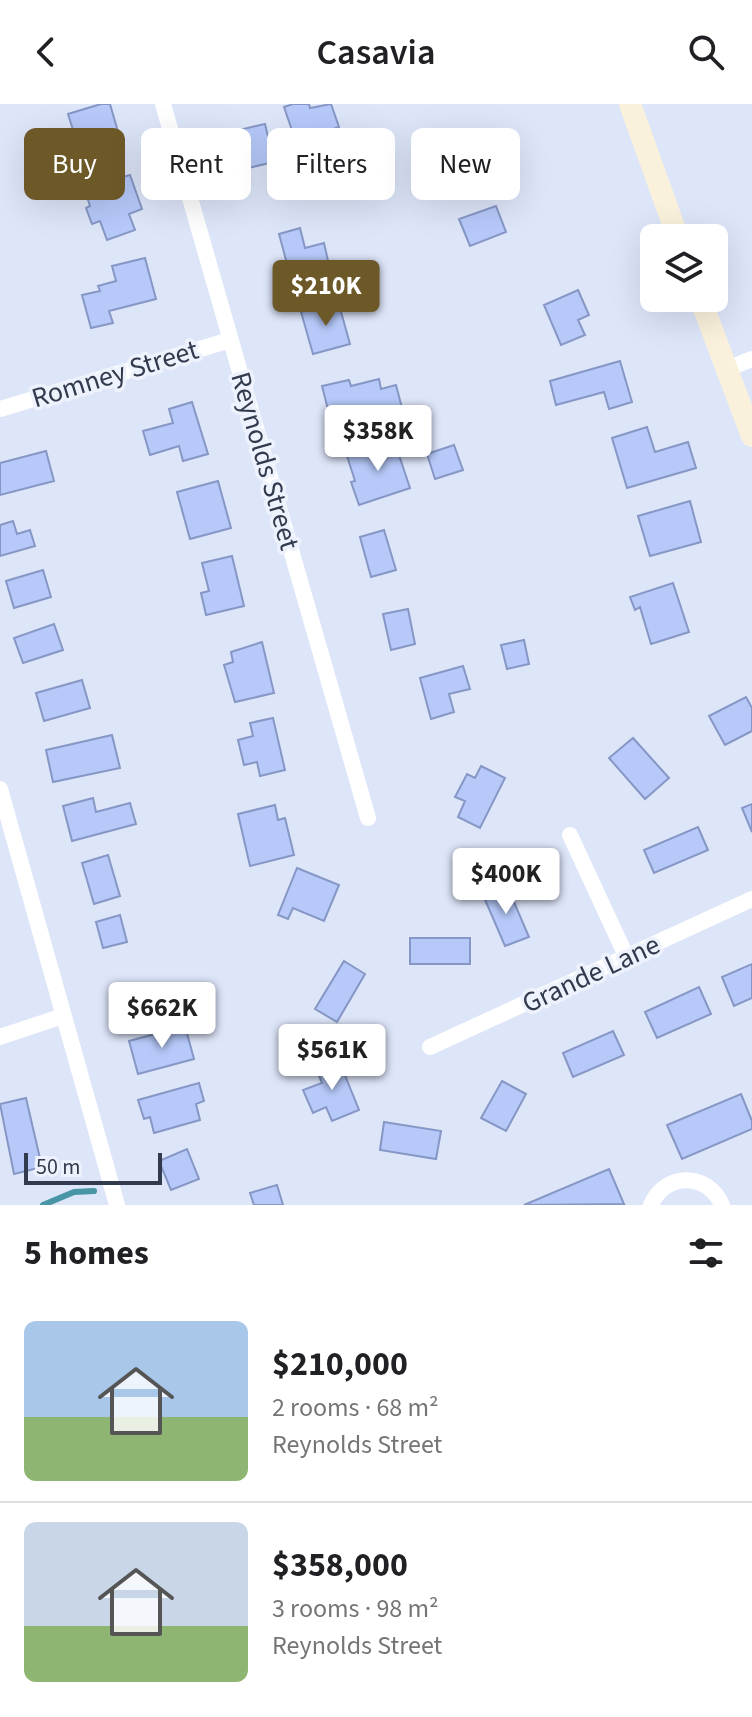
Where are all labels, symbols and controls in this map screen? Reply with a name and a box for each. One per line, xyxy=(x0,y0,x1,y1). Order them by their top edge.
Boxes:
text: Casavia xyxy=(316,27,436,78)
icon: back xyxy=(24,30,68,74)
icon: search xyxy=(684,30,728,74)
chip: Buy xyxy=(24,128,125,200)
chip: Rent xyxy=(141,128,251,200)
chip: Filters xyxy=(267,128,395,200)
chip: New xyxy=(411,128,520,200)
map controls xyxy=(640,224,728,312)
button: layers xyxy=(640,224,728,312)
pin: $210K xyxy=(270,260,382,328)
text: $210K xyxy=(291,267,361,304)
street label: Romney Street xyxy=(27,330,204,418)
street label: Reynolds Street xyxy=(220,367,310,555)
pin: $358K xyxy=(322,405,434,473)
text: $358K xyxy=(343,412,413,449)
pin: $400K xyxy=(450,848,562,916)
text: $400K xyxy=(471,855,541,892)
street label: Grande Lane xyxy=(516,925,666,1023)
pin: $662K xyxy=(106,982,218,1050)
text: $662K xyxy=(127,989,197,1026)
pin: $561K xyxy=(276,1024,388,1092)
text: $561K xyxy=(297,1031,367,1068)
scale bar xyxy=(24,1149,162,1185)
text: 50 m xyxy=(36,1151,81,1183)
text: 5 homes xyxy=(24,1229,149,1278)
icon: filters xyxy=(684,1231,728,1275)
text: $210,000 xyxy=(272,1340,408,1389)
icon: home xyxy=(88,1353,184,1449)
text: 2 rooms · 68 m² xyxy=(272,1389,439,1426)
text: Reynolds Street xyxy=(272,1426,442,1463)
text: $358,000 xyxy=(272,1541,408,1590)
icon: home xyxy=(88,1554,184,1650)
text: 3 rooms · 98 m² xyxy=(272,1590,439,1627)
text: Reynolds Street xyxy=(272,1627,442,1664)

